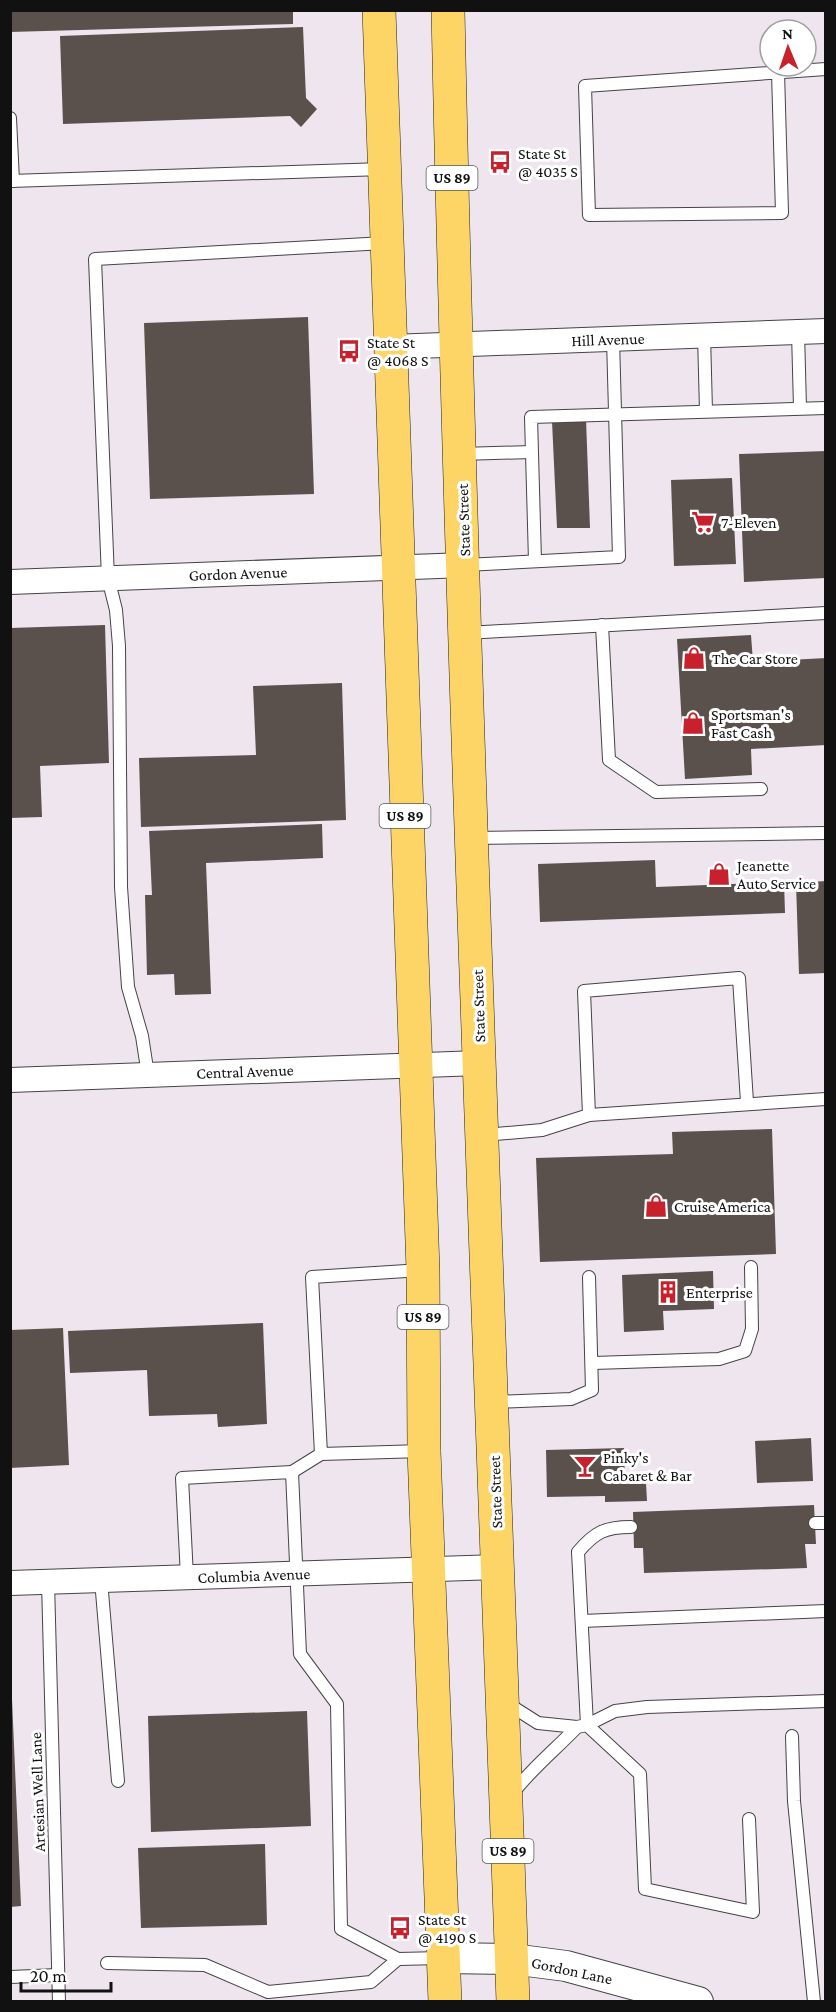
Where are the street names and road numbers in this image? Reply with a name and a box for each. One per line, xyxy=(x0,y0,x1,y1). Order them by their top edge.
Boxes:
road number: US 89 xyxy=(426,166,478,190)
street label: Hill Avenue xyxy=(571,330,645,349)
street label: State Street xyxy=(454,483,473,557)
street label: Gordon Avenue xyxy=(189,563,288,584)
road number: US 89 xyxy=(380,804,430,828)
street label: State Street xyxy=(469,969,488,1043)
street label: Central Avenue xyxy=(196,1061,294,1082)
road number: US 89 xyxy=(398,1305,448,1329)
street label: State Street xyxy=(486,1455,505,1529)
street label: Columbia Avenue xyxy=(197,1565,311,1586)
street label: Artesian Well Lane xyxy=(27,1732,48,1852)
road number: US 89 xyxy=(482,1839,534,1863)
street label: Gordon Lane xyxy=(530,1954,614,1987)

